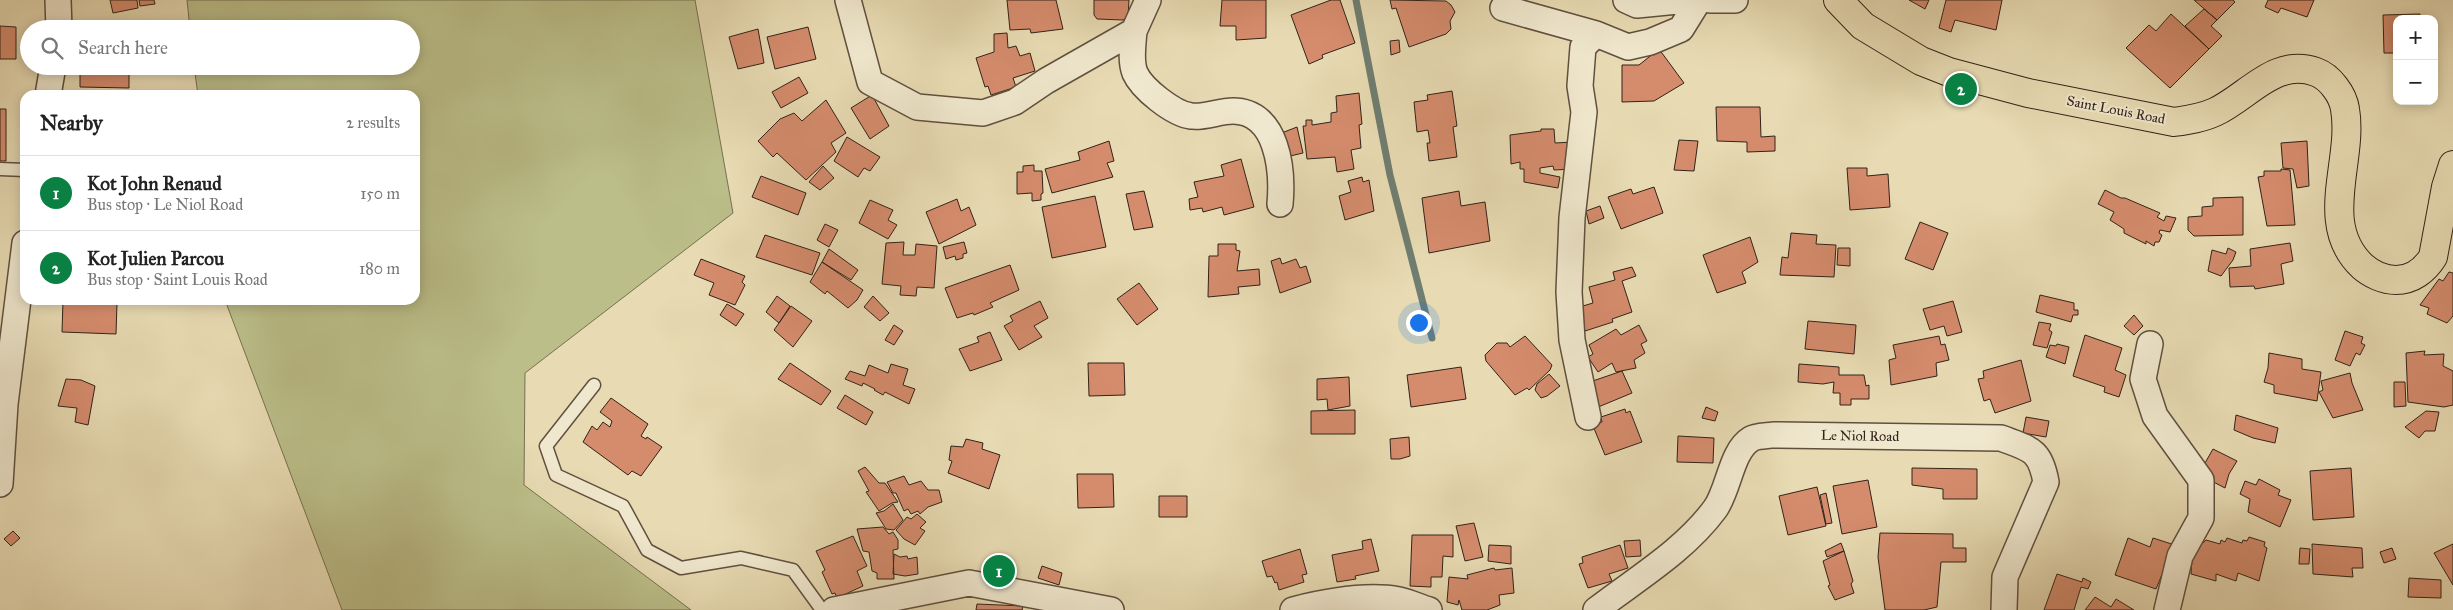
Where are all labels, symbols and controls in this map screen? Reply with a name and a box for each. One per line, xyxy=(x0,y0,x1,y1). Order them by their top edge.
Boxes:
map controls xyxy=(2393,15,2438,105)
button: + xyxy=(2393,15,2438,60)
search box xyxy=(20,20,420,75)
icon: search xyxy=(38,34,66,62)
text: Search here xyxy=(78,36,168,59)
button: − xyxy=(2393,60,2438,105)
pin: 2 xyxy=(1945,70,1977,108)
street label: Saint Louis Road xyxy=(2065,92,2167,128)
text: Nearby xyxy=(40,110,103,136)
text: 2 results xyxy=(346,113,400,132)
text: Kot John Renaud xyxy=(87,172,222,195)
text: 1 xyxy=(53,184,59,203)
text: 150 m xyxy=(360,184,400,203)
text: Bus stop · Le Niol Road xyxy=(87,195,243,214)
text: Kot Julien Parcou xyxy=(87,247,224,270)
text: 2 xyxy=(52,259,60,278)
text: 180 m xyxy=(359,259,400,278)
text: Bus stop · Saint Louis Road xyxy=(87,270,268,289)
your location xyxy=(1406,310,1432,336)
street label: Le Niol Road xyxy=(1821,427,1899,445)
pin: 1 xyxy=(983,552,1015,590)

